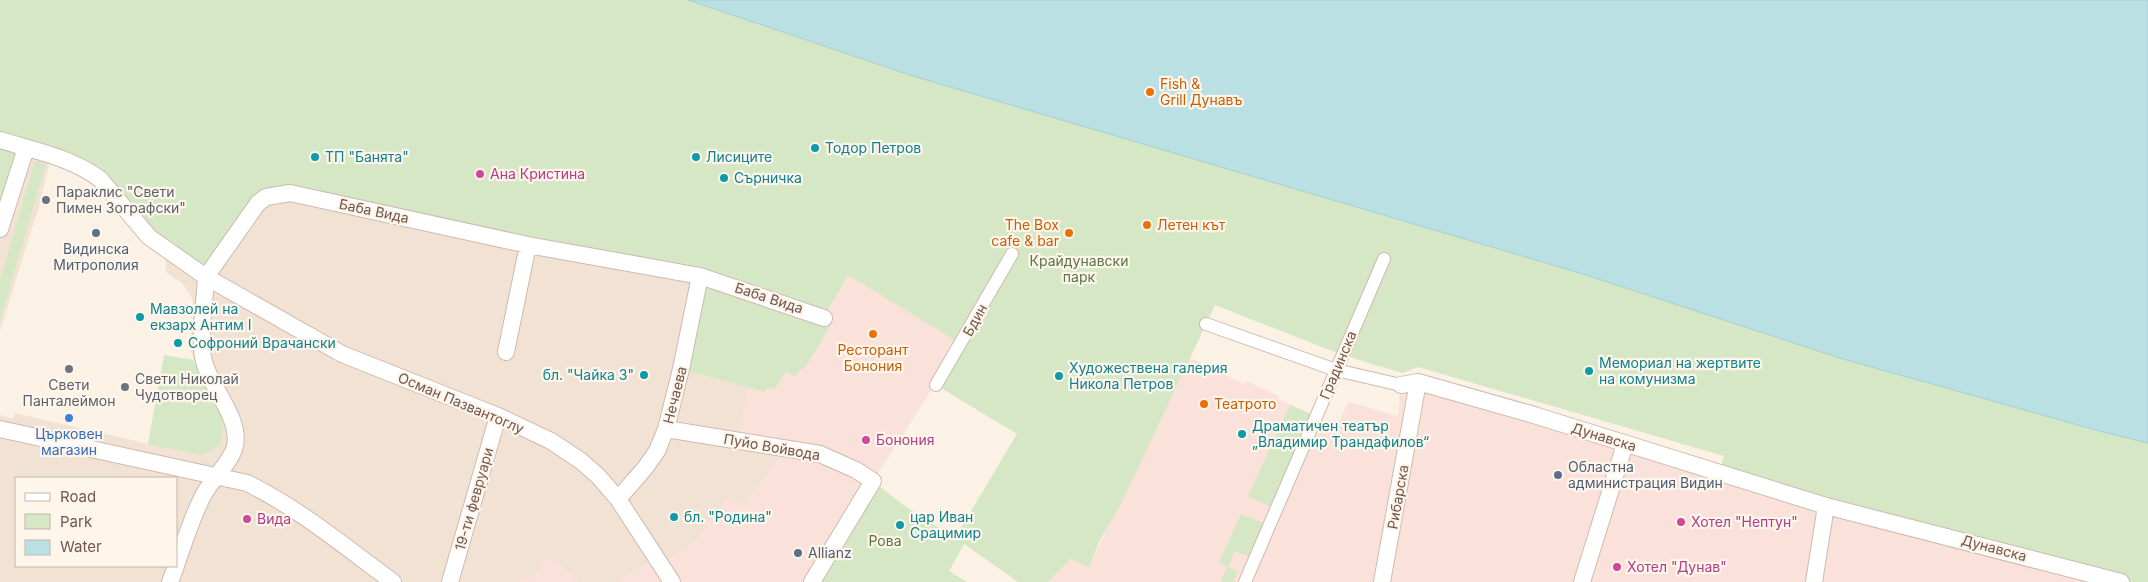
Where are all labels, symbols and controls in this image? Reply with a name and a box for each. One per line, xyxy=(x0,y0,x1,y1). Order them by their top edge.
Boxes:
place label: Fish & Grill Дунавъ xyxy=(1160,75,1242,108)
marker: Fish & Grill Дунавъ xyxy=(1144,86,1156,98)
place label: Тодор Петров xyxy=(825,139,921,156)
marker: Тодор Петров xyxy=(809,142,821,154)
place label: ТП "Банята" xyxy=(325,148,409,165)
place label: Лисиците xyxy=(706,148,772,165)
marker: ТП "Банята" xyxy=(309,151,321,163)
marker: Лисиците xyxy=(690,151,702,163)
place label: Ана Кристина xyxy=(490,165,585,182)
marker: Ана Кристина xyxy=(474,168,486,180)
place label: Сърничка xyxy=(734,169,802,186)
marker: Сърничка xyxy=(718,172,730,184)
place label: Параклис "Свети Пимен Зографски" xyxy=(56,183,186,216)
marker: Параклис "Свети Пимен Зографски" xyxy=(40,194,52,206)
street label: Баба Вида xyxy=(338,195,411,226)
place label: The Box cafe & bar xyxy=(991,216,1059,249)
place label: Летен кът xyxy=(1157,216,1226,233)
marker: Летен кът xyxy=(1141,219,1153,231)
marker: Видинска Митрополия xyxy=(90,227,102,239)
marker: The Box cafe & bar xyxy=(1063,227,1075,239)
place label: Видинска Митрополия xyxy=(53,240,139,273)
park label: Крайдунавски парк xyxy=(1030,252,1128,285)
street label: Баба Вида xyxy=(733,278,806,317)
place label: Мавзолей на екзарх Антим I xyxy=(150,300,252,333)
street label: Бдин xyxy=(959,301,990,339)
marker: Мавзолей на екзарх Антим I xyxy=(134,311,146,323)
marker: Ресторант Бонония xyxy=(867,328,879,340)
street label: Градинска xyxy=(1316,328,1360,402)
place label: Софроний Врачански xyxy=(188,334,336,351)
marker: Софроний Врачански xyxy=(172,337,184,349)
place label: Ресторант Бонония xyxy=(837,341,909,374)
place label: Мемориал на жертвите на комунизма xyxy=(1599,354,1761,387)
place label: Художествена галерия Никола Петров xyxy=(1069,359,1228,392)
marker: Свети Панталеймон xyxy=(63,363,75,375)
street label: Нечаева xyxy=(659,364,690,425)
marker: Мемориал на жертвите на комунизма xyxy=(1583,365,1595,377)
place label: бл. "Чайка 3" xyxy=(543,366,634,383)
street label: Осман Пазвантоглу xyxy=(396,368,527,437)
marker: бл. "Чайка 3" xyxy=(638,369,650,381)
place label: Свети Николай Чудотворец xyxy=(135,370,239,403)
marker: Художествена галерия Никола Петров xyxy=(1053,370,1065,382)
place label: Свети Панталеймон xyxy=(23,376,115,409)
marker: Свети Николай Чудотворец xyxy=(119,381,131,393)
place label: Театрото xyxy=(1214,395,1277,412)
marker: Театрото xyxy=(1198,398,1210,410)
marker: Църковен магазин xyxy=(63,412,75,424)
place label: Драматичен театър „Владимир Трандафилов“ xyxy=(1252,417,1429,450)
street label: Дунавска xyxy=(1570,419,1639,454)
place label: Църковен магазин xyxy=(35,425,103,458)
marker: Драматичен театър „Владимир Трандафилов“ xyxy=(1236,428,1248,440)
street label: Пуйо Войвода xyxy=(722,430,822,463)
place label: Бонония xyxy=(876,431,934,448)
marker: Бонония xyxy=(860,434,872,446)
street label: 19-ти февруари xyxy=(451,445,496,552)
place label: Областна администрация Видин xyxy=(1568,458,1723,491)
street label: Рибарска xyxy=(1383,463,1412,531)
marker: Областна администрация Видин xyxy=(1552,469,1564,481)
legend xyxy=(15,477,178,567)
text: Road xyxy=(60,487,96,506)
place label: бл. "Родина" xyxy=(684,508,772,525)
place label: цар Иван Срацимир xyxy=(910,508,981,541)
place label: Вида xyxy=(257,510,291,527)
marker: бл. "Родина" xyxy=(668,511,680,523)
text: Park xyxy=(60,512,93,531)
marker: Вида xyxy=(241,513,253,525)
place label: Хотел "Нептун" xyxy=(1691,513,1798,530)
marker: Хотел "Нептун" xyxy=(1675,516,1687,528)
marker: цар Иван Срацимир xyxy=(894,519,906,531)
street label: Дунавска xyxy=(1960,531,2029,564)
park label: Рова xyxy=(868,532,902,549)
text: Water xyxy=(60,537,102,556)
place label: Allianz xyxy=(808,544,852,561)
marker: Allianz xyxy=(792,547,804,559)
place label: Хотел "Дунав" xyxy=(1627,558,1727,575)
marker: Хотел "Дунав" xyxy=(1611,561,1623,573)

